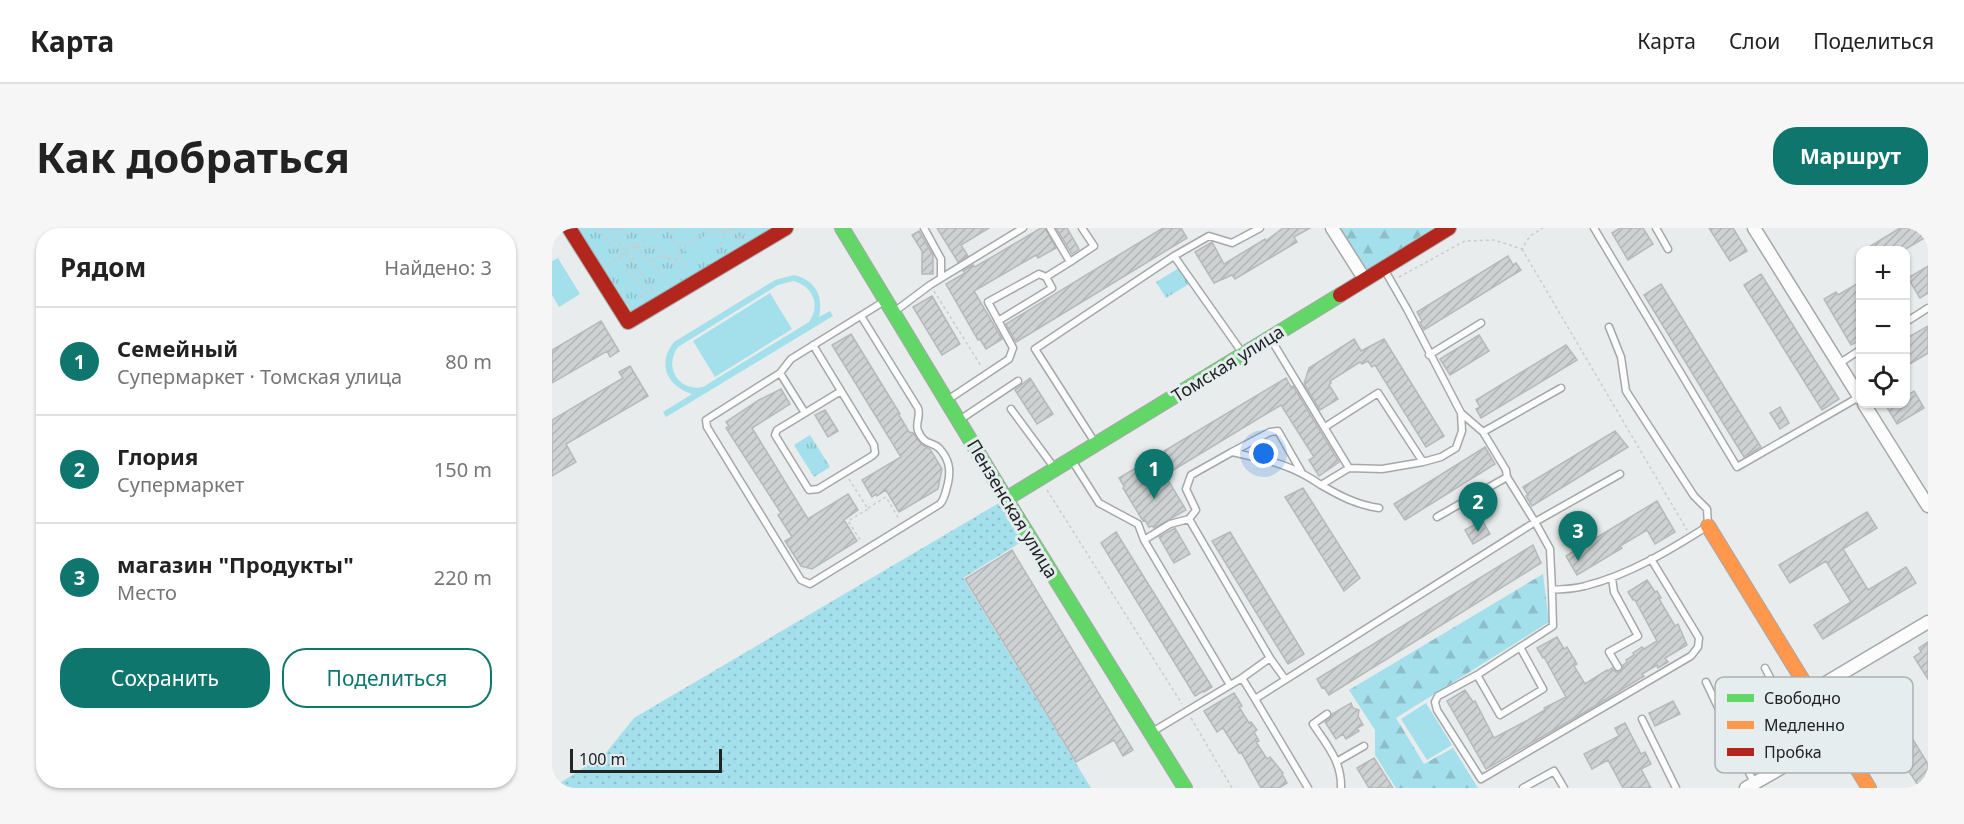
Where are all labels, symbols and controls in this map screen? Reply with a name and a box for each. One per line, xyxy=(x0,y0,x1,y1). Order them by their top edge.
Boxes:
text: Карта xyxy=(30,22,114,60)
text: Карта xyxy=(1637,27,1696,55)
text: Слои xyxy=(1729,27,1780,55)
text: Поделиться xyxy=(1813,27,1934,55)
button: Маршрут xyxy=(1773,127,1928,185)
text: Как добраться xyxy=(36,128,350,185)
map controls xyxy=(1856,246,1910,408)
button: + xyxy=(1856,246,1910,300)
text: Рядом xyxy=(60,249,146,285)
text: Найдено: 3 xyxy=(384,254,492,281)
button: − xyxy=(1856,300,1910,354)
street label: Томская улица xyxy=(1167,319,1288,407)
text: Семейный xyxy=(117,333,238,363)
text: 1 xyxy=(74,348,85,375)
text: 80 m xyxy=(445,348,492,375)
button: locate xyxy=(1856,354,1910,408)
text: Супермаркет · Томская улица xyxy=(117,363,402,390)
street label: Пензенская улица xyxy=(962,435,1064,582)
your location xyxy=(1249,439,1278,468)
text: Глория xyxy=(117,441,198,471)
pin: 1 xyxy=(1134,450,1174,499)
text: 2 xyxy=(74,456,85,483)
text: 150 m xyxy=(434,456,492,483)
text: Супермаркет xyxy=(117,471,244,498)
pin: 2 xyxy=(1458,482,1498,532)
pin: 3 xyxy=(1558,512,1598,561)
text: магазин "Продукты" xyxy=(117,549,354,579)
text: 3 xyxy=(74,564,85,591)
text: 220 m xyxy=(434,564,492,591)
text: Место xyxy=(117,579,177,606)
button: Сохранить xyxy=(60,648,270,708)
button: Поделиться xyxy=(282,648,492,708)
legend xyxy=(1715,677,1913,773)
text: Свободно xyxy=(1764,687,1841,709)
text: Медленно xyxy=(1764,714,1845,736)
text: Пробка xyxy=(1764,741,1822,763)
scale bar xyxy=(570,746,722,774)
text: 100 m xyxy=(579,748,626,770)

